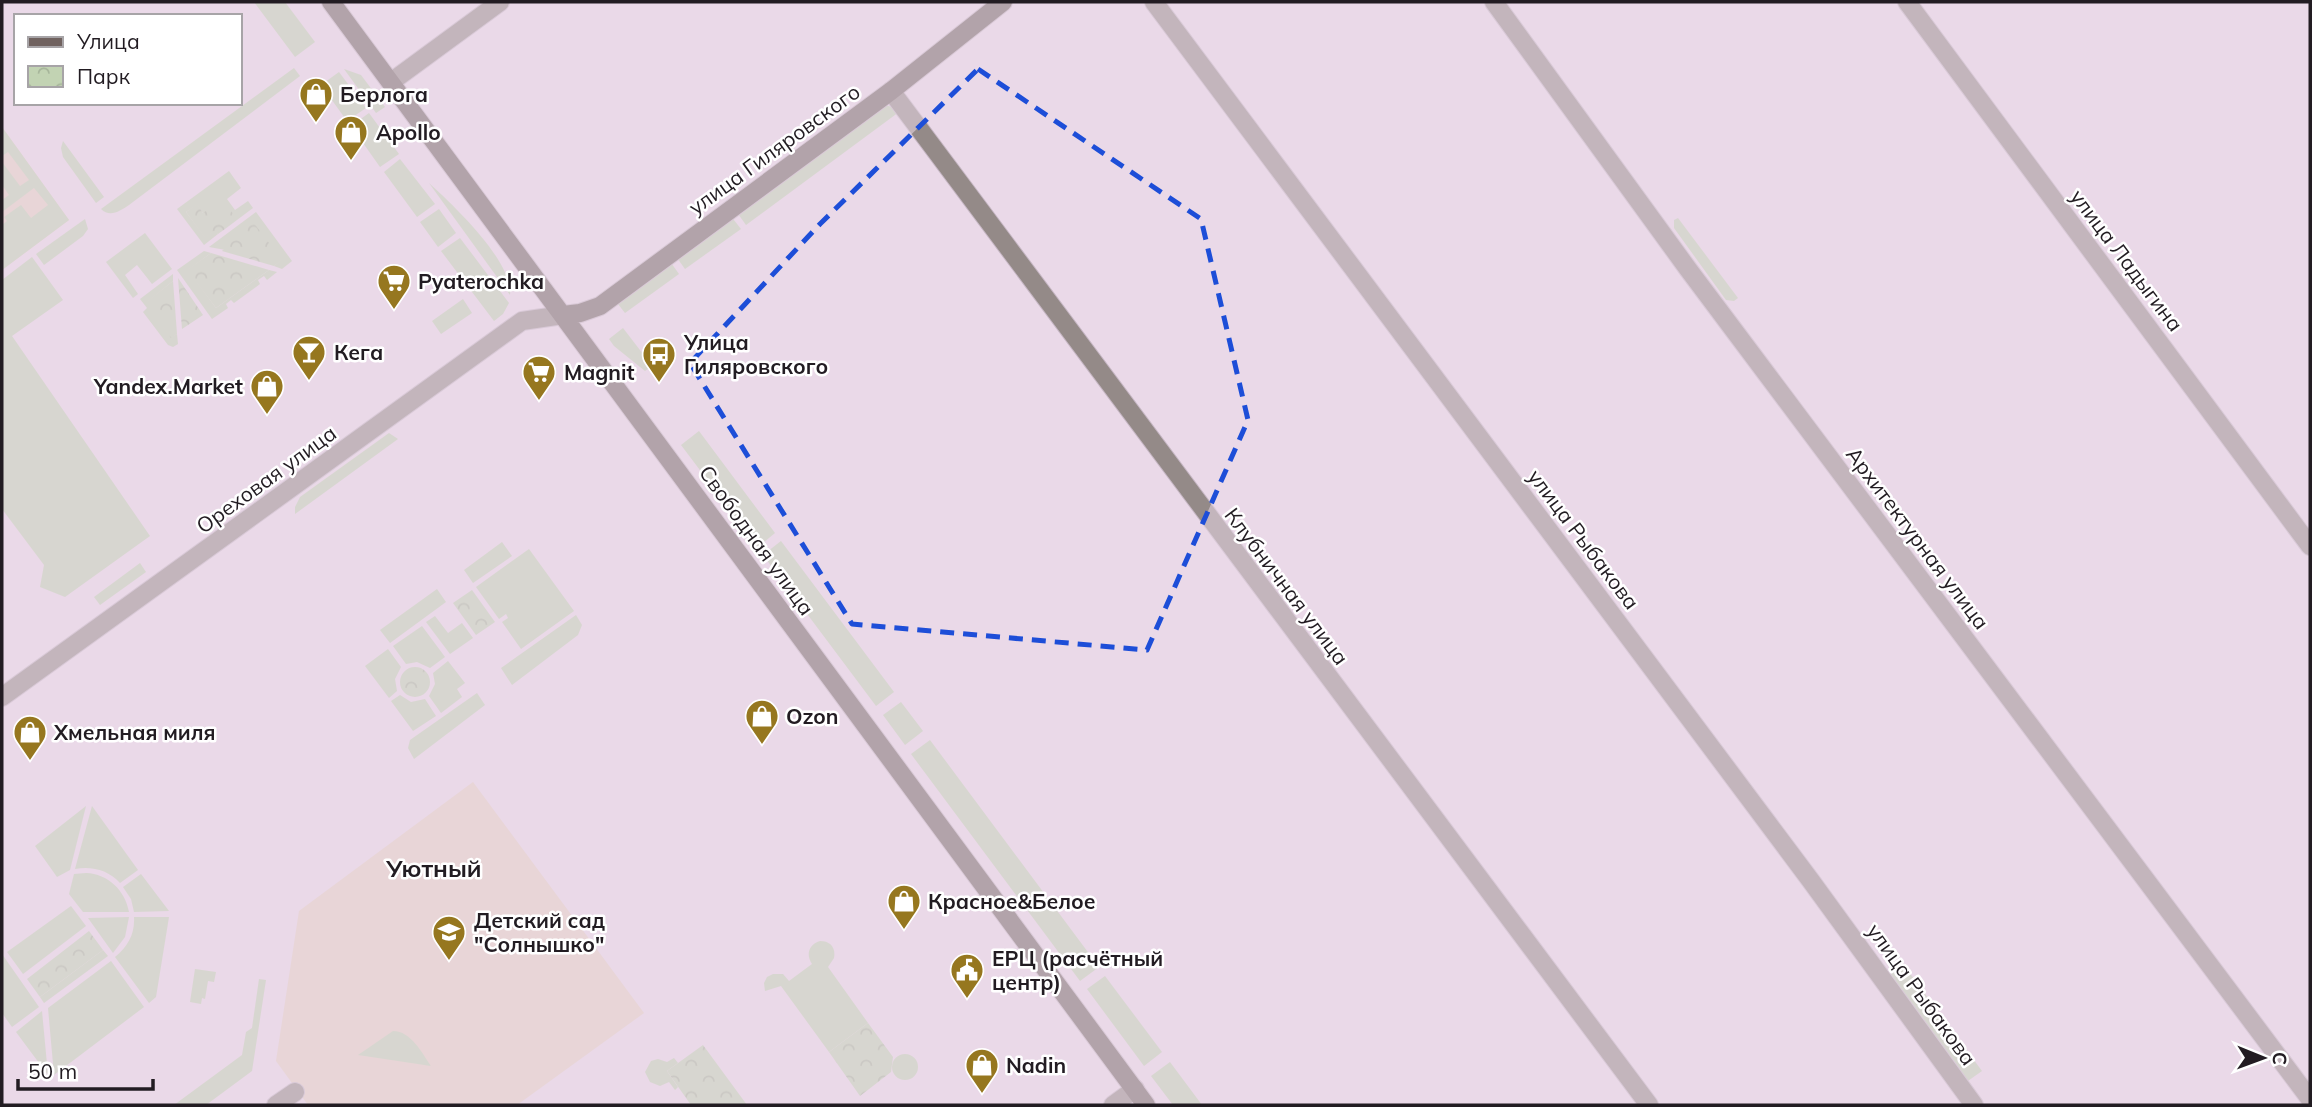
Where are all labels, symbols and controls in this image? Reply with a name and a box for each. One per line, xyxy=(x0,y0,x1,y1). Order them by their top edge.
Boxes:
legend xyxy=(14,14,242,105)
text: Улица xyxy=(76,28,140,54)
text: Парк xyxy=(77,63,131,89)
shop icon: Берлога xyxy=(297,75,335,124)
street label: улица Гиляровского xyxy=(683,78,865,220)
place label: Берлога xyxy=(340,81,428,107)
shop icon: Apollo xyxy=(332,113,370,162)
place label: Apollo xyxy=(376,119,441,145)
street label: улица Ладыгина xyxy=(2065,184,2189,336)
supermarket icon: Pyaterochka xyxy=(375,262,413,311)
place label: Pyaterochka xyxy=(418,268,544,294)
place label: Улица Гиляровского xyxy=(683,329,828,379)
bar icon: Кега xyxy=(290,333,328,382)
bus stop icon: Улица Гиляровского xyxy=(640,335,678,384)
place label: Кега xyxy=(334,339,383,365)
supermarket icon: Magnit xyxy=(520,353,558,402)
place label: Magnit xyxy=(564,359,634,385)
shop icon: Yandex.Market xyxy=(248,367,286,416)
place label: Yandex.Market xyxy=(93,373,243,399)
street label: Ореховая улица xyxy=(191,420,341,538)
street label: Архитектурная улица xyxy=(1841,442,1995,634)
street label: Свободная улица xyxy=(694,460,820,620)
street label: улица Рыбакова xyxy=(1523,464,1645,614)
street label: Клубничная улица xyxy=(1219,502,1355,670)
shop icon: Ozon xyxy=(743,697,781,746)
place label: Ozon xyxy=(786,703,838,729)
shop icon: Хмельная миля xyxy=(11,713,49,762)
place label: Хмельная миля xyxy=(53,719,216,745)
district label: Уютный xyxy=(385,853,482,883)
shop icon: Красное&Белое xyxy=(885,882,923,931)
place label: Красное&Белое xyxy=(928,888,1096,914)
place label: Детский сад "Солнышко" xyxy=(474,907,605,957)
school or university icon: Детский сад "Солнышко" xyxy=(430,913,468,962)
street label: улица Рыбакова xyxy=(1862,918,1982,1070)
place label: ЕРЦ (расчётный центр) xyxy=(992,945,1163,995)
public building icon: ЕРЦ (расчётный центр) xyxy=(948,951,986,1000)
north arrow xyxy=(2228,1023,2298,1093)
shop icon: Nadin xyxy=(963,1046,1001,1095)
scale bar xyxy=(18,1048,152,1092)
place label: Nadin xyxy=(1006,1052,1066,1078)
text: С xyxy=(2268,1052,2292,1065)
text: 50 m xyxy=(28,1058,77,1084)

